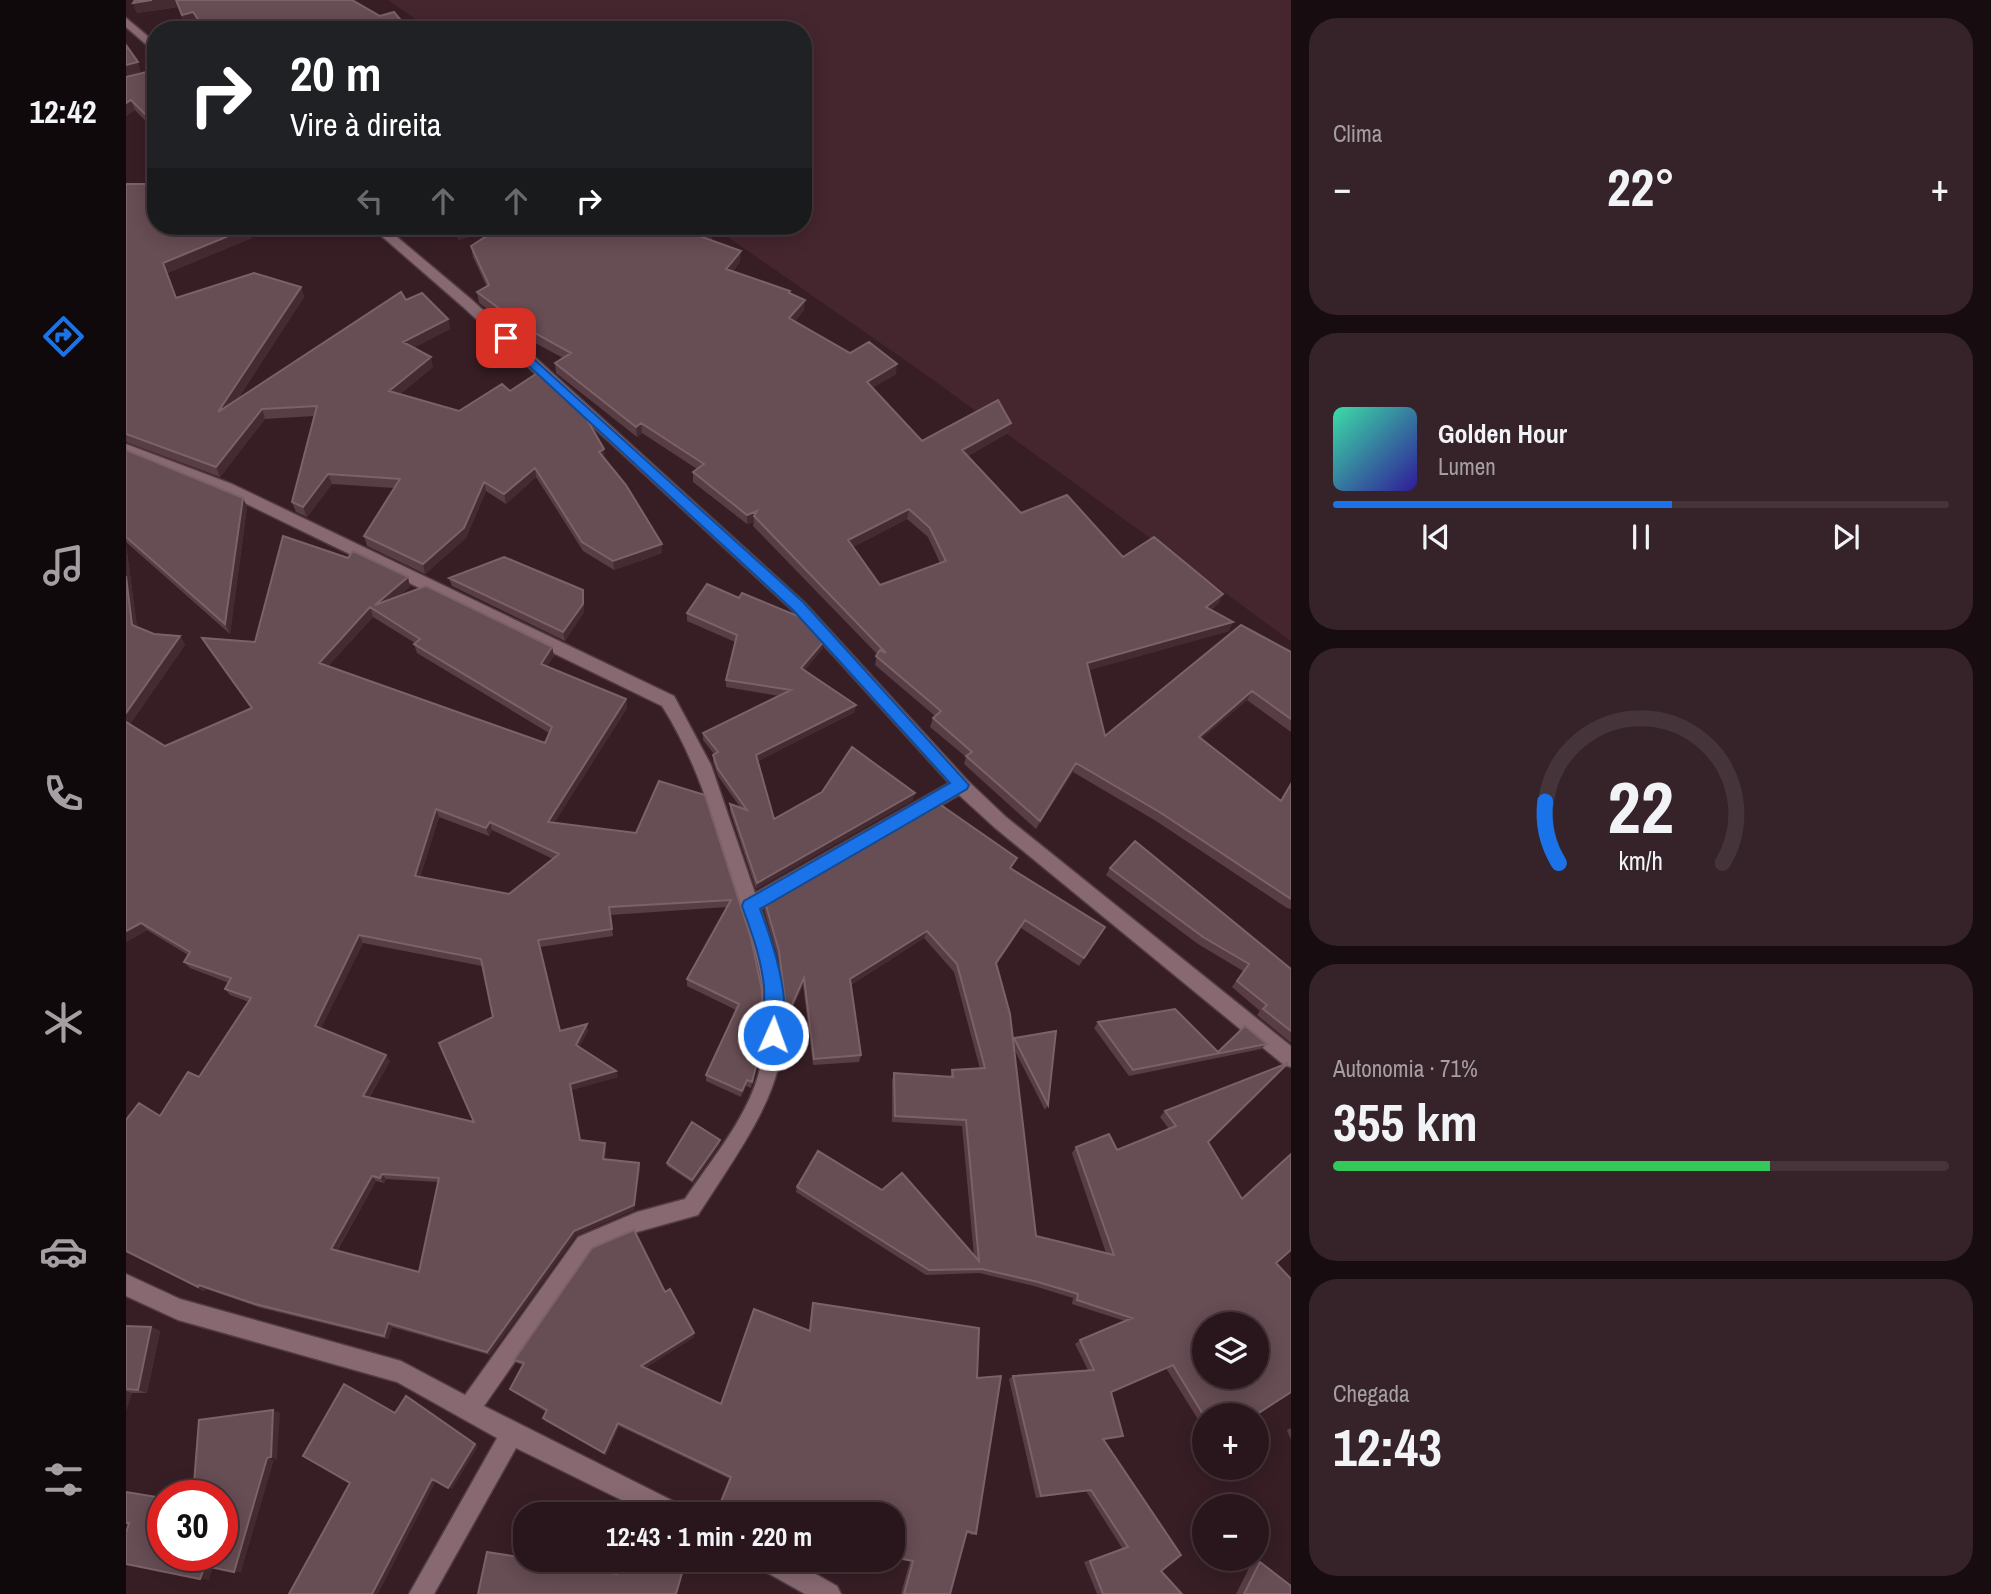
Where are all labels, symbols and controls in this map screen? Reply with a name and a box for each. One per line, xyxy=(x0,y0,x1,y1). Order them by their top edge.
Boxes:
text: 20 m xyxy=(290,40,382,106)
icon: right xyxy=(175,49,266,140)
text: 12:42 xyxy=(29,90,97,133)
text: Vire à direita xyxy=(290,103,441,146)
text: Clima xyxy=(1333,118,1382,149)
text: 22° xyxy=(1607,152,1675,222)
text: − xyxy=(1333,162,1351,213)
text: + xyxy=(1931,162,1949,213)
icon: left xyxy=(351,182,389,220)
icon: ahead xyxy=(424,182,462,220)
icon: ahead xyxy=(497,182,535,220)
icon: right xyxy=(570,182,608,220)
pin xyxy=(476,308,536,368)
icon: directions xyxy=(39,312,88,361)
icon: arrive xyxy=(487,319,525,357)
text: Golden Hour xyxy=(1438,416,1567,451)
text: Lumen xyxy=(1438,451,1496,482)
icon: previous xyxy=(1417,518,1455,556)
icon: pause xyxy=(1622,518,1660,556)
icon: next xyxy=(1827,518,1865,556)
icon: music xyxy=(39,541,88,590)
text: 22 xyxy=(1608,758,1674,856)
icon: phone xyxy=(39,769,88,818)
text: km/h xyxy=(1619,844,1663,878)
icon: climate xyxy=(39,998,88,1047)
position arrow xyxy=(736,998,810,1072)
text: Autonomia · 71% xyxy=(1333,1053,1478,1084)
text: 355 km xyxy=(1333,1087,1478,1157)
icon: car xyxy=(39,1227,88,1276)
map controls xyxy=(1192,1312,1269,1571)
button: layers xyxy=(1192,1312,1269,1389)
text: Chegada xyxy=(1333,1378,1410,1409)
button: + xyxy=(1192,1403,1269,1480)
text: 12:43 xyxy=(1333,1412,1442,1482)
icon: filters xyxy=(39,1455,88,1504)
speed limit sign: 30 xyxy=(147,1480,238,1571)
button: − xyxy=(1192,1494,1269,1571)
text: 12:43 · 1 min · 220 m xyxy=(606,1519,812,1554)

